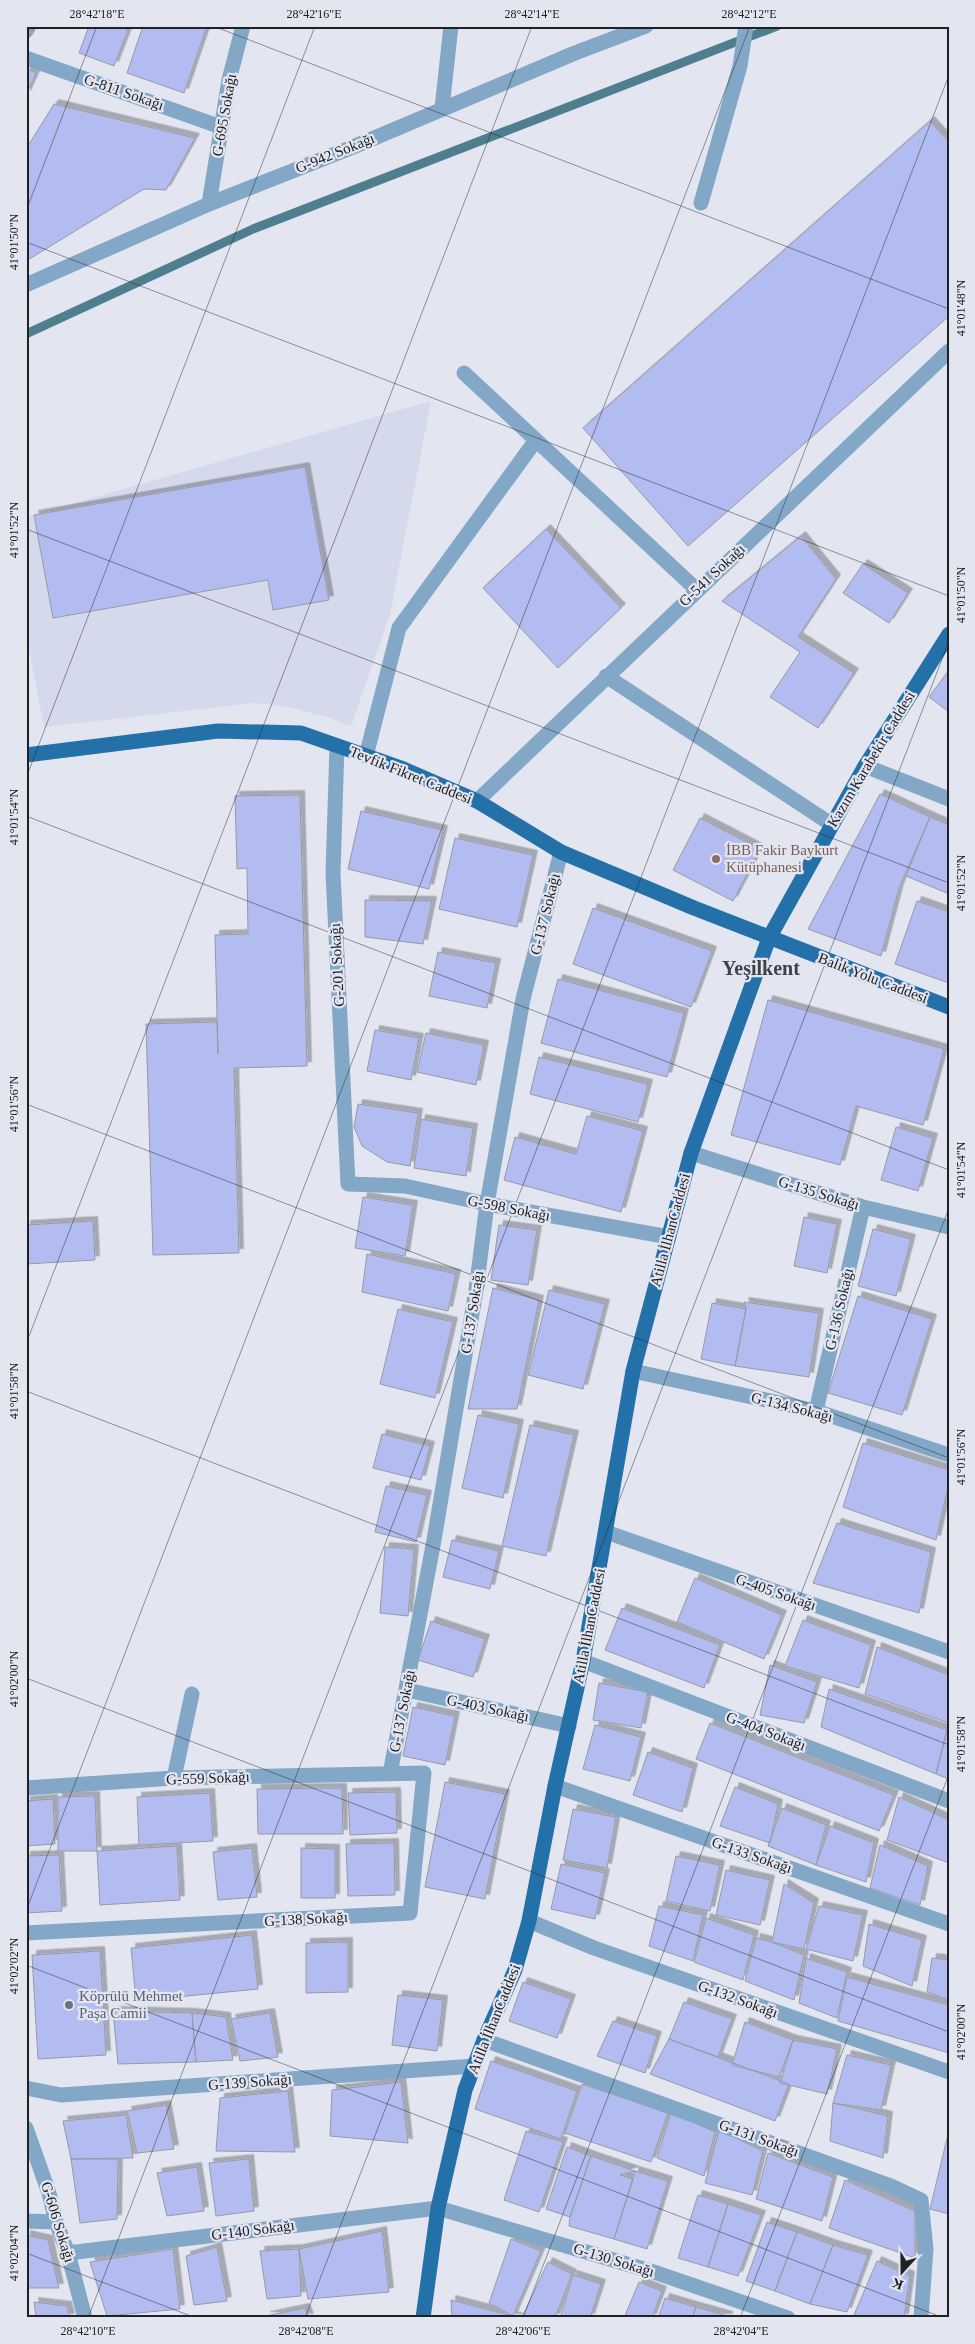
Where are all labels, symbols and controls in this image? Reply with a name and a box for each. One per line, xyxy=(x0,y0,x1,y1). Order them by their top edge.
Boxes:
text: 28°42'18"E xyxy=(69,7,125,21)
text: 28°42'16"E xyxy=(286,7,342,21)
text: 28°42'14"E xyxy=(504,7,560,21)
text: 28°42'12"E xyxy=(721,7,777,21)
street label: G-811 Sokağı xyxy=(82,71,166,113)
street label: G-695 Sokağı xyxy=(209,72,239,158)
street label: G-942 Sokağı xyxy=(293,130,377,176)
text: 41°01'50"N xyxy=(7,213,21,270)
text: 41°01'48"N xyxy=(954,279,968,336)
text: 41°01'52"N xyxy=(7,501,21,558)
street label: G-541 Sokağı xyxy=(676,541,748,609)
text: 41°01'50"N xyxy=(954,566,968,623)
street label: Kazım Karabekir Caddesi xyxy=(824,688,918,830)
street label: Tevfik Fikret Caddesi xyxy=(347,743,475,807)
text: 41°01'54"N xyxy=(7,788,21,845)
place label: İBB Fakir Baykurt Kütüphanesi xyxy=(726,842,839,875)
marker: İBB Fakir Baykurt Kütüphanesi xyxy=(710,853,722,865)
text: 41°01'52"N xyxy=(954,854,968,911)
street label: G-137 Sokağı xyxy=(527,871,563,957)
street label: G-201 Sokağı xyxy=(327,923,347,1007)
street label: Balık Yolu Caddesi xyxy=(816,950,930,1006)
district label: Yeşilkent xyxy=(722,957,800,980)
text: 41°01'56"N xyxy=(7,1075,21,1132)
text: 41°01'54"N xyxy=(954,1141,968,1198)
street label: Atilla İlhanCaddesi xyxy=(647,1171,693,1289)
street label: G-135 Sokağı xyxy=(777,1173,861,1213)
street label: G-598 Sokağı xyxy=(466,1192,552,1224)
street label: G-136 Sokağı xyxy=(822,1266,856,1352)
street label: G-137 Sokağı xyxy=(458,1269,486,1355)
text: 41°01'58"N xyxy=(7,1362,21,1419)
street label: G-134 Sokağı xyxy=(749,1389,835,1425)
text: 41°01'56"N xyxy=(954,1428,968,1485)
street label: Atilla İlhanCaddesi xyxy=(570,1567,608,1685)
street label: G-405 Sokağı xyxy=(734,1571,818,1613)
text: 41°02'00"N xyxy=(7,1650,21,1707)
street label: G-137 Sokağı xyxy=(386,1668,418,1754)
street label: G-403 Sokağı xyxy=(445,1691,531,1725)
street label: G-404 Sokağı xyxy=(724,1709,808,1753)
text: 41°01'58"N xyxy=(954,1715,968,1772)
street label: G-559 Sokağı xyxy=(166,1769,250,1787)
street label: G-133 Sokağı xyxy=(710,1834,794,1876)
street label: G-138 Sokağı xyxy=(264,1909,348,1929)
text: 41°02'02"N xyxy=(7,1937,21,1994)
street label: Atilla İlhanCaddesi xyxy=(465,1962,523,2076)
street label: G-132 Sokağı xyxy=(696,1977,780,2021)
place label: Köprülü Mehmet Paşa Camii xyxy=(79,1988,184,2021)
marker: Köprülü Mehmet Paşa Camii xyxy=(63,1999,75,2011)
text: 41°02'00"N xyxy=(954,2003,968,2060)
street label: G-139 Sokağı xyxy=(208,2071,292,2093)
street label: G-131 Sokağı xyxy=(717,2116,801,2160)
street label: G-606 Sokağı xyxy=(38,2180,78,2264)
street label: G-140 Sokağı xyxy=(210,2217,296,2243)
text: 41°02'04"N xyxy=(7,2224,21,2281)
street label: G-130 Sokağı xyxy=(572,2240,656,2280)
north arrow xyxy=(878,2246,928,2296)
text: K xyxy=(890,2275,905,2293)
text: 28°42'10"E xyxy=(60,2324,116,2338)
text: 28°42'08"E xyxy=(278,2324,334,2338)
text: 28°42'06"E xyxy=(495,2324,551,2338)
text: 28°42'04"E xyxy=(713,2324,769,2338)

